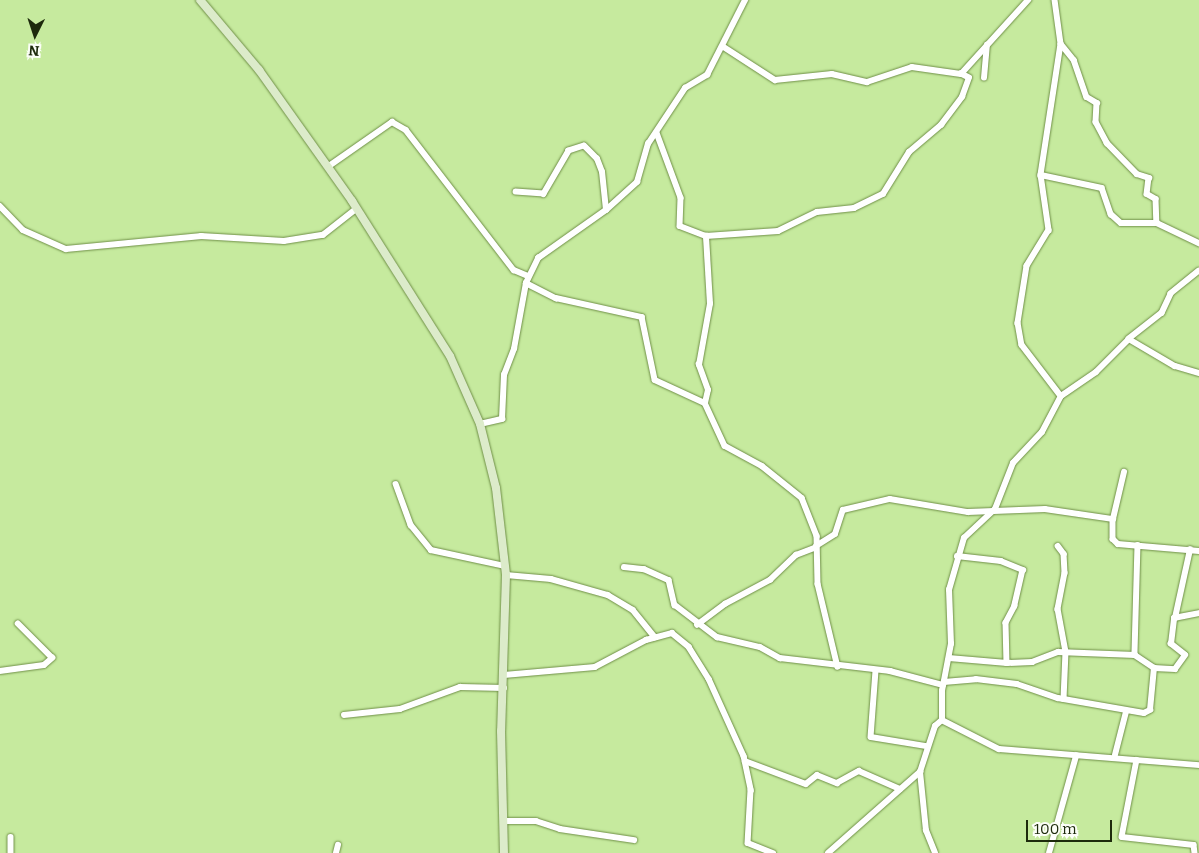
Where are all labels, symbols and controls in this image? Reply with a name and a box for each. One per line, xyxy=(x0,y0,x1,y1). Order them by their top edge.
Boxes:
north arrow xyxy=(10,10,60,60)
text: N xyxy=(28,42,40,59)
scale bar xyxy=(1029,810,1115,842)
text: 100 m xyxy=(1034,820,1077,838)

